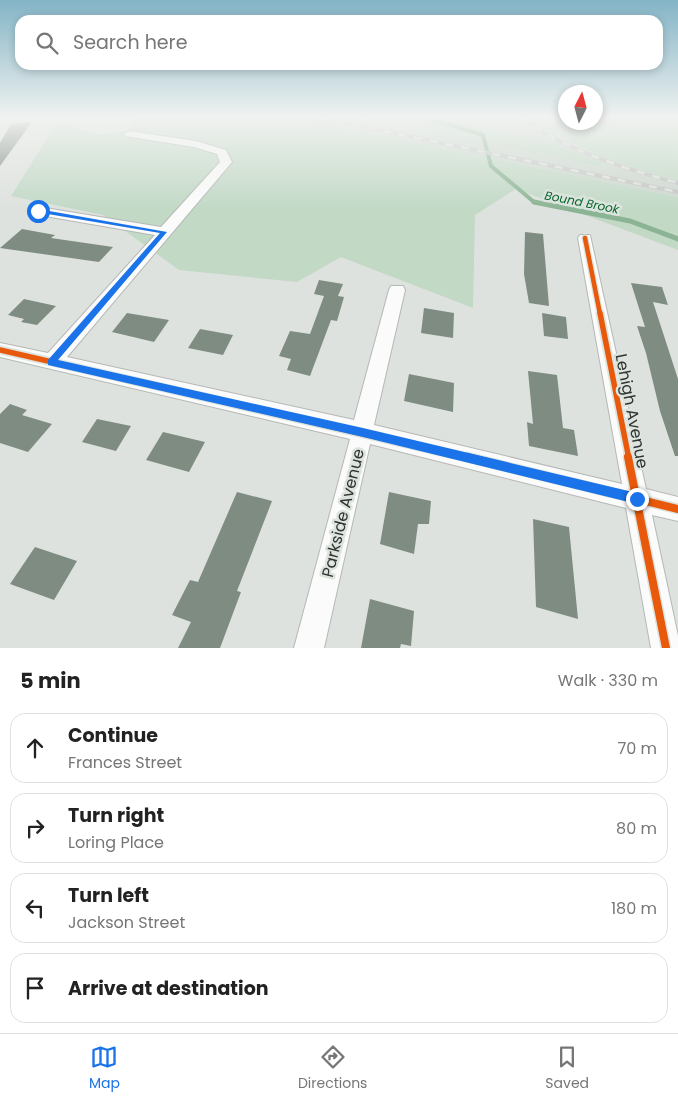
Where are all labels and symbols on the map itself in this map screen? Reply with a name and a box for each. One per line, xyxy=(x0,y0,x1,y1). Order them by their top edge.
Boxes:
north arrow xyxy=(558,85,603,130)
water label: Bound Brook xyxy=(543,186,621,218)
route start xyxy=(27,200,50,223)
street label: Lehigh Avenue xyxy=(610,352,654,470)
street label: Parkside Avenue xyxy=(316,446,370,580)
route end xyxy=(626,488,649,511)

